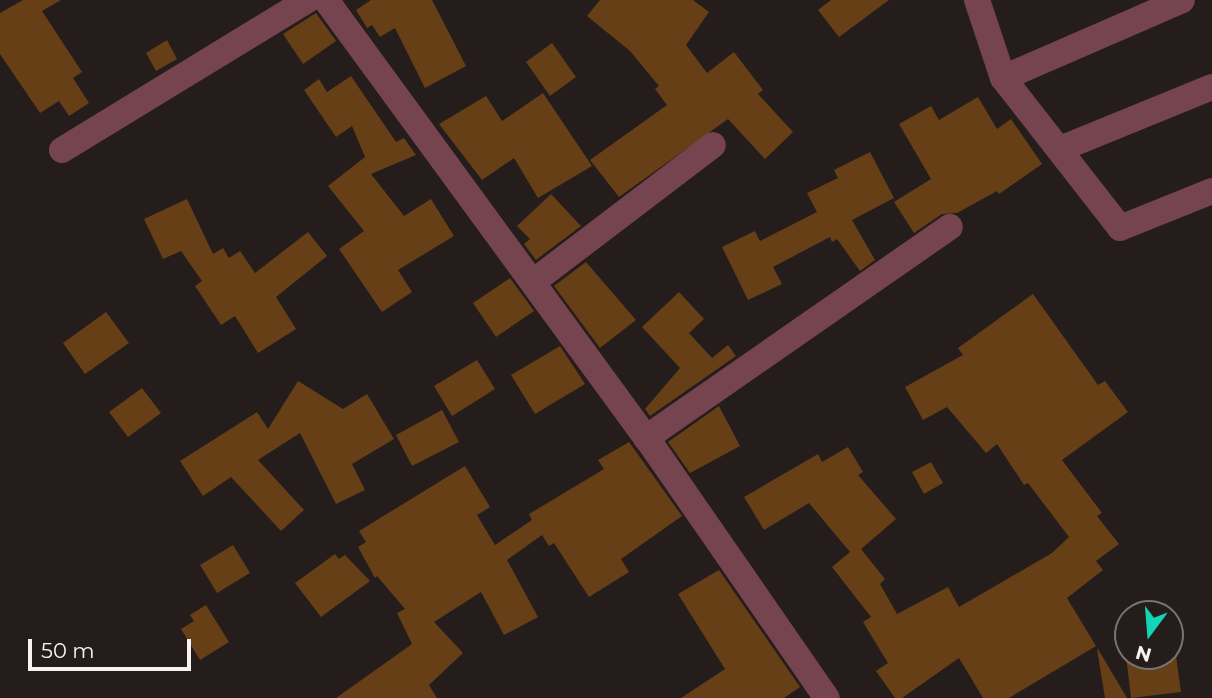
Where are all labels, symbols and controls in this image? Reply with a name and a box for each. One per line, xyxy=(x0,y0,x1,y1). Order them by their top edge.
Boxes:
north arrow xyxy=(1114,600,1184,670)
scale bar xyxy=(32,624,194,668)
text: 50 m xyxy=(41,638,95,663)
text: N xyxy=(1133,641,1154,667)

